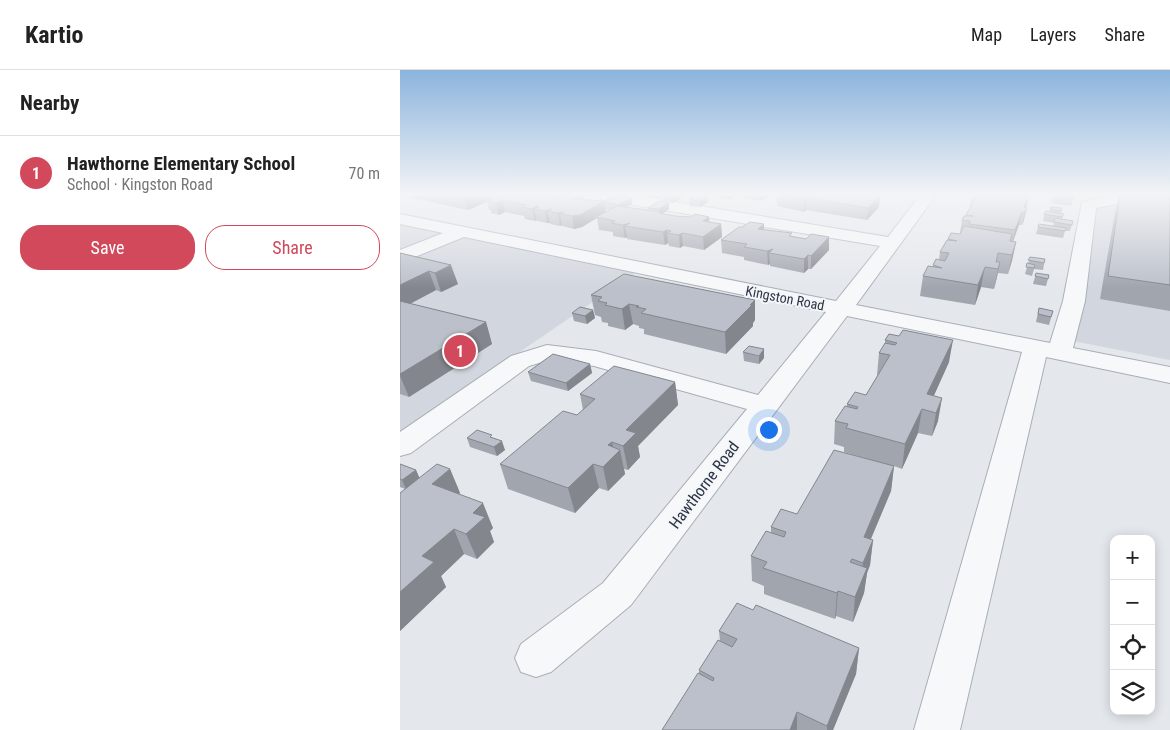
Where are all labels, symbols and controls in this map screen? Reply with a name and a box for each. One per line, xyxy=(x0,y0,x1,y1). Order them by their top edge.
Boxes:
text: Kartio xyxy=(25,21,83,49)
text: Map xyxy=(971,24,1002,45)
text: Layers xyxy=(1030,24,1077,45)
text: Share xyxy=(1105,24,1145,45)
text: Nearby xyxy=(20,91,79,115)
text: Hawthorne Elementary School xyxy=(67,152,295,175)
text: 1 xyxy=(32,164,40,183)
text: 70 m xyxy=(348,164,380,183)
text: School · Kingston Road xyxy=(67,175,213,194)
button: Save xyxy=(20,225,195,270)
button: Share xyxy=(205,225,380,270)
street label: Kingston Road xyxy=(744,283,826,313)
pin: 1 xyxy=(444,332,476,370)
your location xyxy=(756,417,782,443)
street label: Hawthorne Road xyxy=(665,438,743,532)
map controls xyxy=(1110,535,1155,715)
button: + xyxy=(1110,535,1155,580)
button: − xyxy=(1110,580,1155,625)
button: locate xyxy=(1110,625,1155,670)
button: layers xyxy=(1110,670,1155,715)

